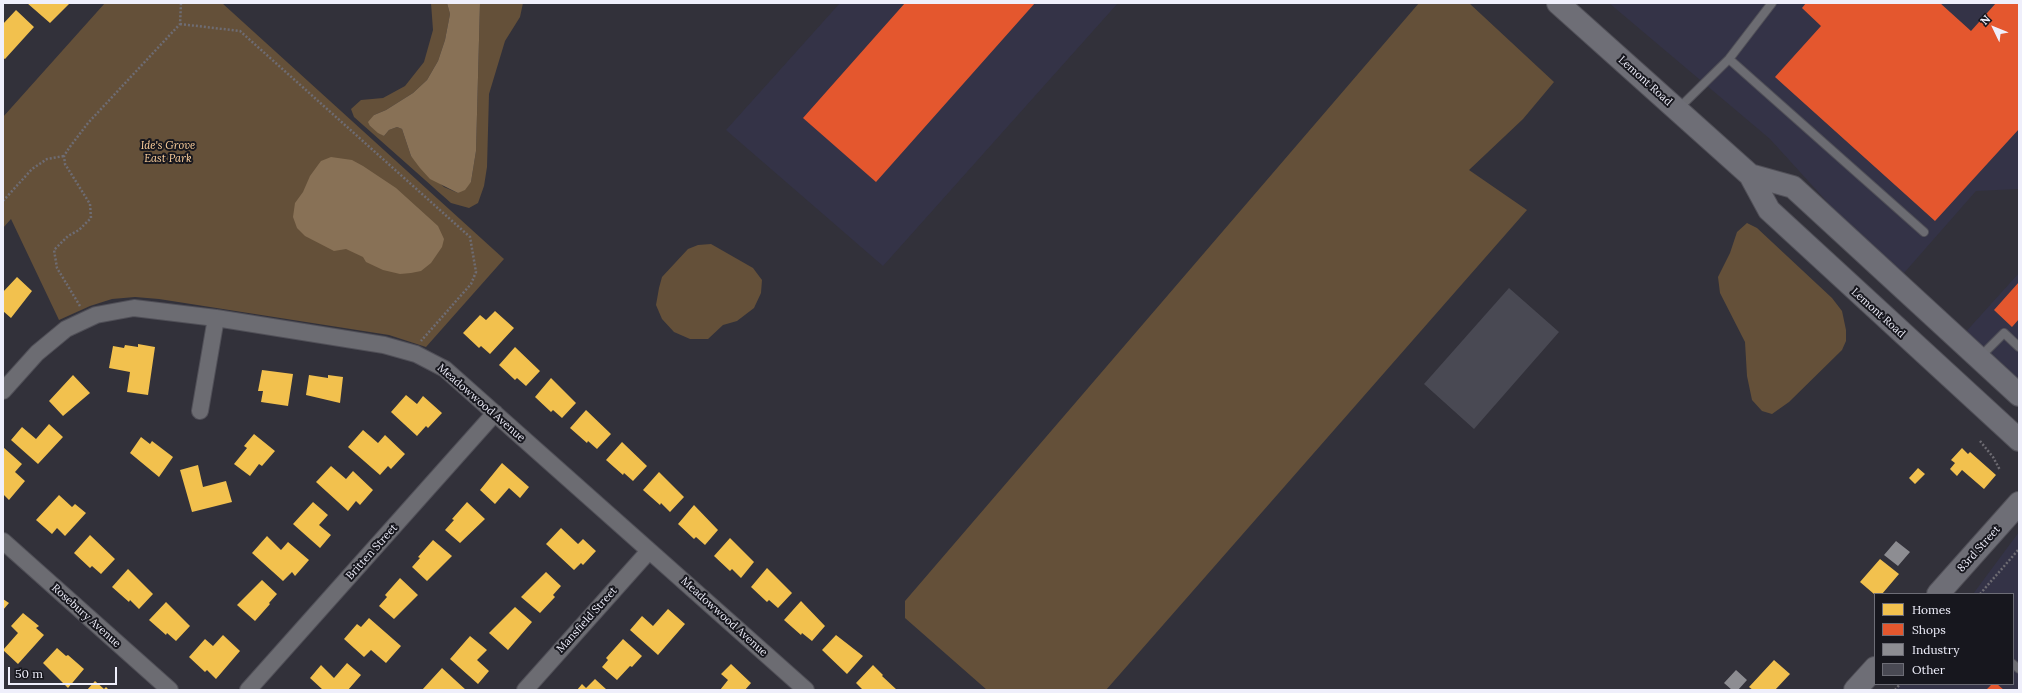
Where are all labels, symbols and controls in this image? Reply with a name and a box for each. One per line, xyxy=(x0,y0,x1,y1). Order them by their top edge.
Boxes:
north arrow xyxy=(1974,8,2014,48)
text: N xyxy=(1977,12,1993,28)
street label: Lemont Road xyxy=(1615,53,1675,109)
park label: Ide's Grove East Park xyxy=(141,139,195,165)
street label: Lemont Road xyxy=(1848,285,1908,341)
street label: Meadowwood Avenue xyxy=(434,361,528,445)
street label: Britten Street xyxy=(344,522,400,582)
street label: 83rd Street xyxy=(1955,523,2003,575)
street label: Meadowwood Avenue xyxy=(678,575,770,659)
street label: Rosebury Avenue xyxy=(49,582,123,650)
street label: Mansfield Street xyxy=(554,584,620,656)
legend xyxy=(1874,593,2014,685)
text: Homes xyxy=(1912,602,1951,617)
text: Shops xyxy=(1912,622,1946,637)
text: Industry xyxy=(1912,642,1959,657)
scale bar xyxy=(10,659,119,685)
text: Other xyxy=(1912,662,1945,677)
text: 50 m xyxy=(15,666,43,681)

